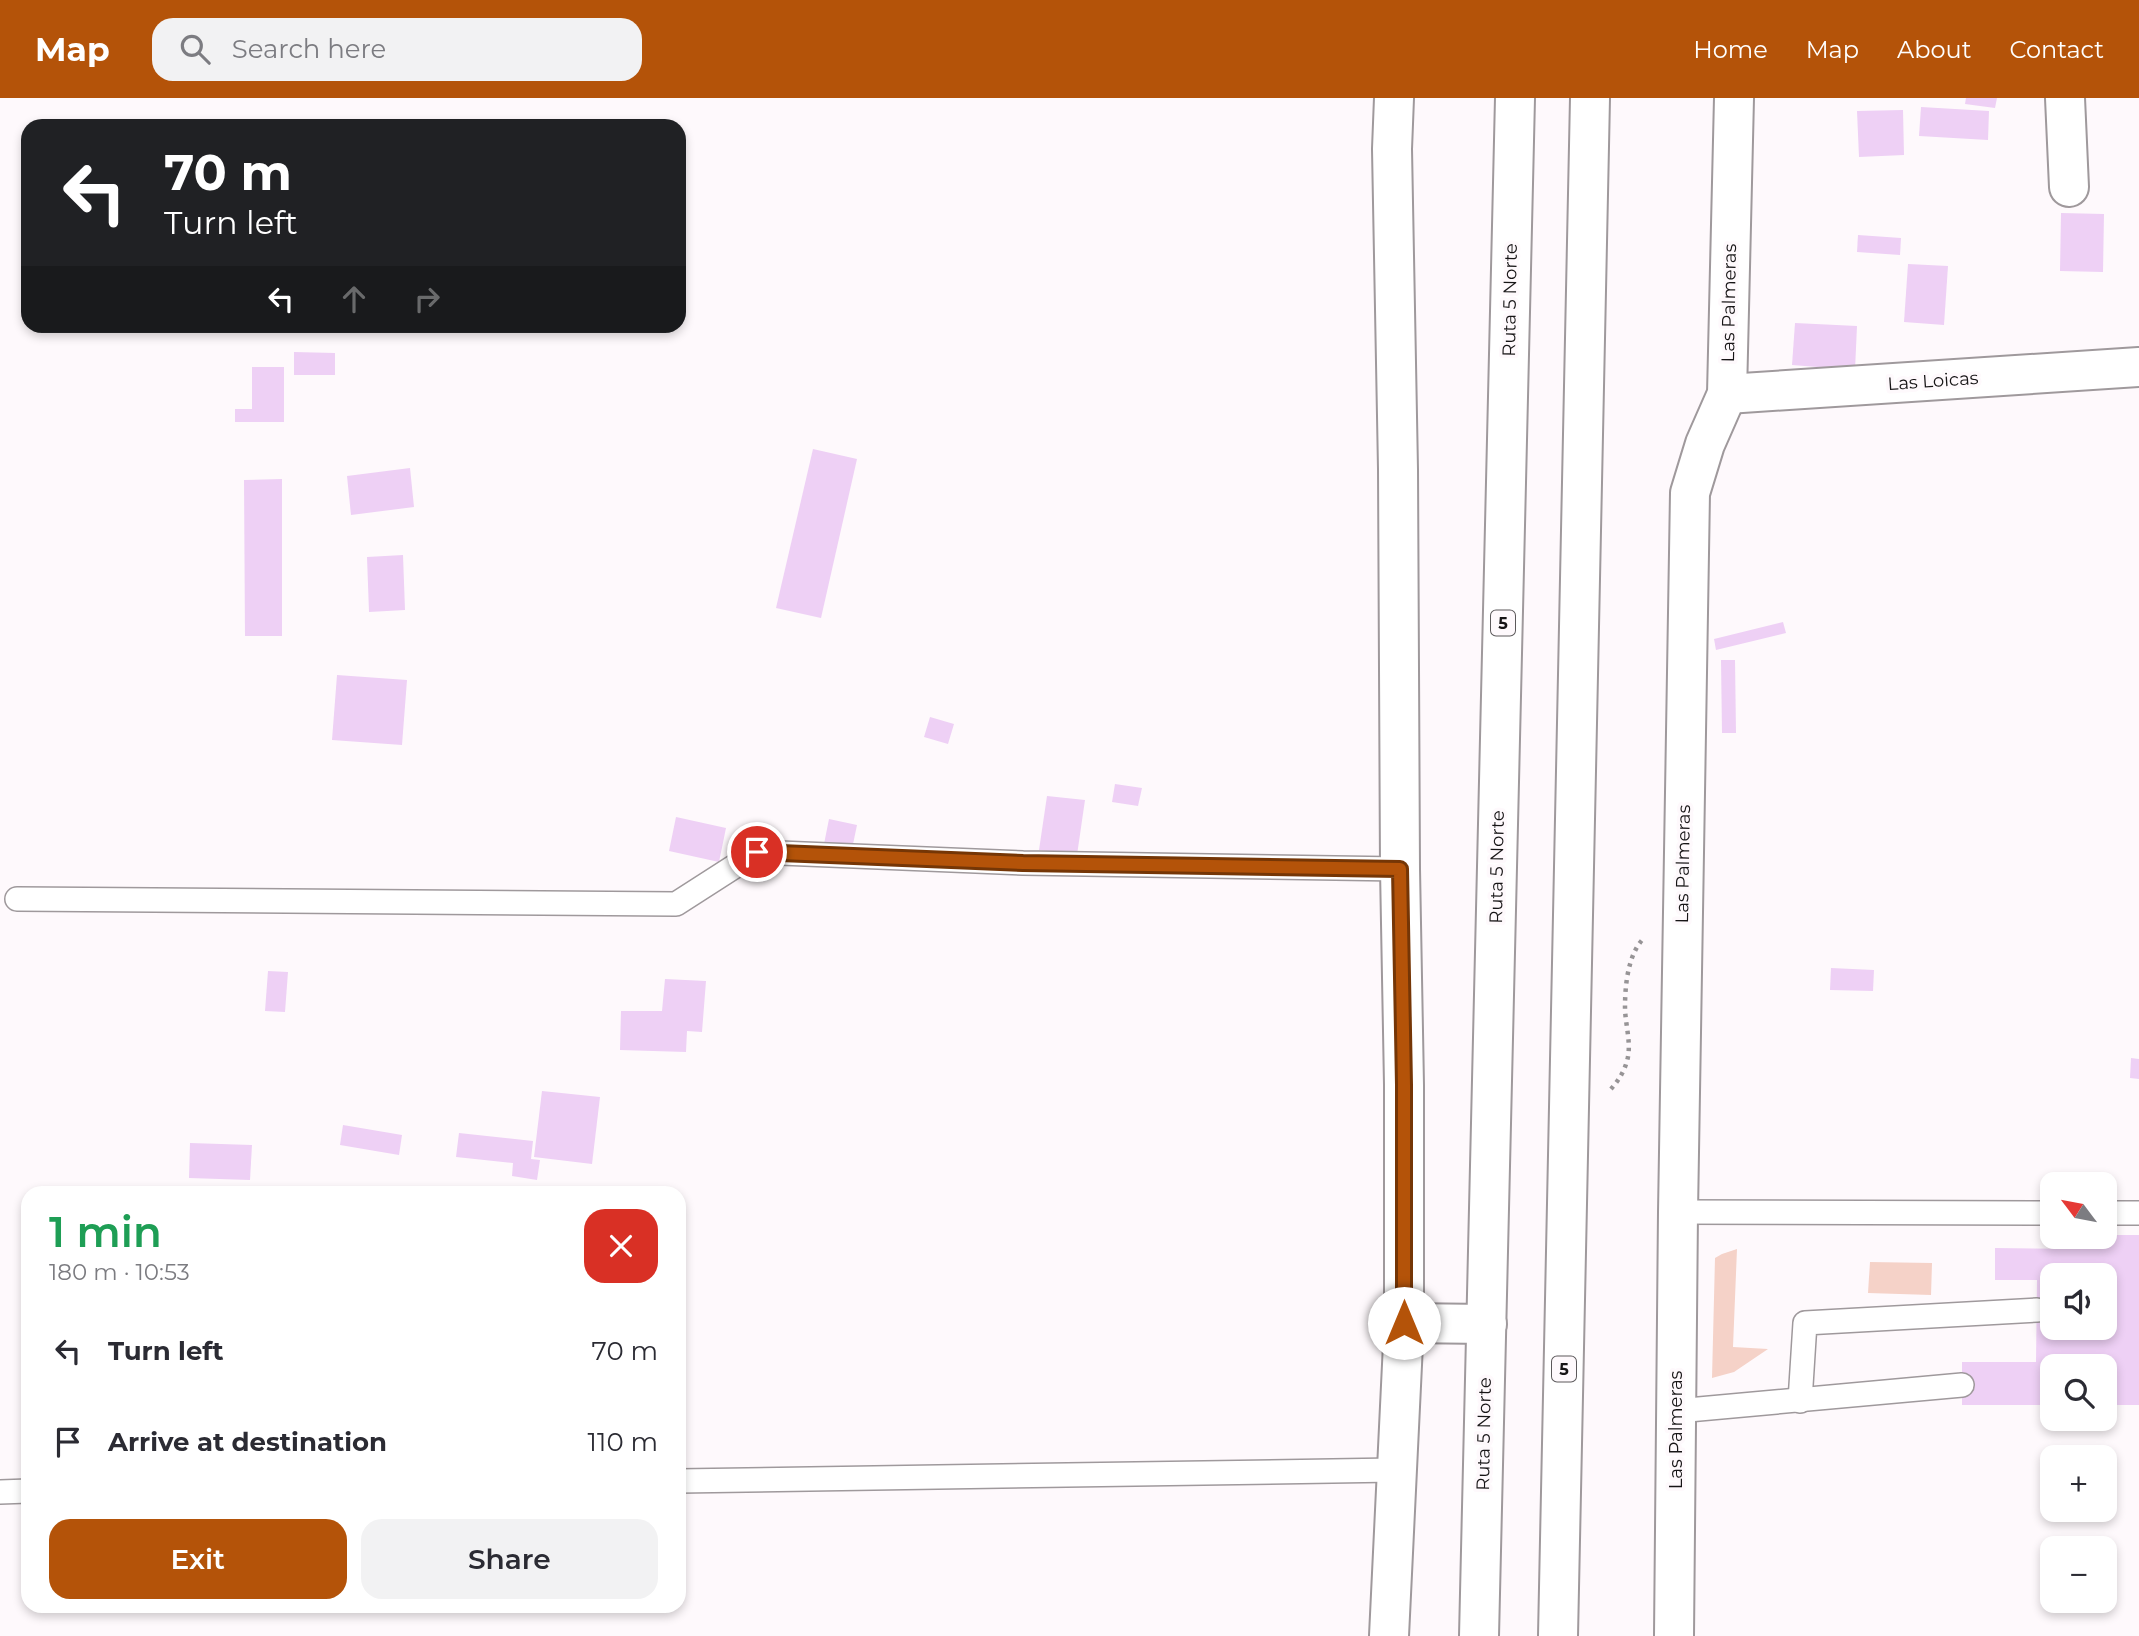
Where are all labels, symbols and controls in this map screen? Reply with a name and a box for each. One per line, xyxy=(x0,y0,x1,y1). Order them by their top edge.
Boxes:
search box xyxy=(152,18,642,81)
text: Map xyxy=(35,29,110,69)
icon: search xyxy=(176,30,214,68)
text: Search here xyxy=(232,33,386,65)
text: Home xyxy=(1693,35,1768,64)
text: Map xyxy=(1806,35,1859,64)
text: About xyxy=(1897,35,1971,64)
text: Contact xyxy=(2009,35,2104,64)
text: 70 m xyxy=(164,143,292,202)
icon: left xyxy=(49,147,140,238)
text: Turn left xyxy=(164,203,298,242)
street label: Ruta 5 Norte xyxy=(1498,243,1522,357)
street label: Las Palmeras xyxy=(1717,243,1741,363)
icon: left xyxy=(262,280,300,318)
icon: ahead xyxy=(335,280,373,318)
icon: right xyxy=(408,280,446,318)
street label: Las Loicas xyxy=(1887,367,1979,395)
road number: 5 xyxy=(1491,610,1515,636)
street label: Las Palmeras xyxy=(1671,804,1695,924)
street label: Ruta 5 Norte xyxy=(1485,810,1509,924)
pin xyxy=(727,822,787,882)
icon: arrive xyxy=(738,833,776,871)
north arrow xyxy=(2040,1172,2118,1250)
map controls xyxy=(2040,1172,2117,1613)
text: 1 min xyxy=(49,1206,162,1258)
button: close xyxy=(584,1209,658,1283)
text: 180 m · 10:53 xyxy=(49,1258,190,1286)
button: sound xyxy=(2040,1263,2117,1340)
position arrow xyxy=(1367,1286,1441,1360)
icon: left xyxy=(49,1332,87,1370)
text: Turn left xyxy=(108,1335,224,1367)
text: 70 m xyxy=(592,1335,658,1367)
button: search xyxy=(2040,1354,2117,1431)
road number: 5 xyxy=(1552,1357,1576,1382)
street label: Las Palmeras xyxy=(1665,1370,1687,1489)
street label: Ruta 5 Norte xyxy=(1472,1377,1496,1491)
icon: arrive xyxy=(49,1423,87,1461)
text: Arrive at destination xyxy=(108,1426,387,1458)
text: 110 m xyxy=(588,1426,658,1458)
button: + xyxy=(2040,1445,2117,1522)
button: Exit xyxy=(49,1519,347,1599)
button: Share xyxy=(361,1519,658,1599)
button: − xyxy=(2040,1536,2117,1613)

